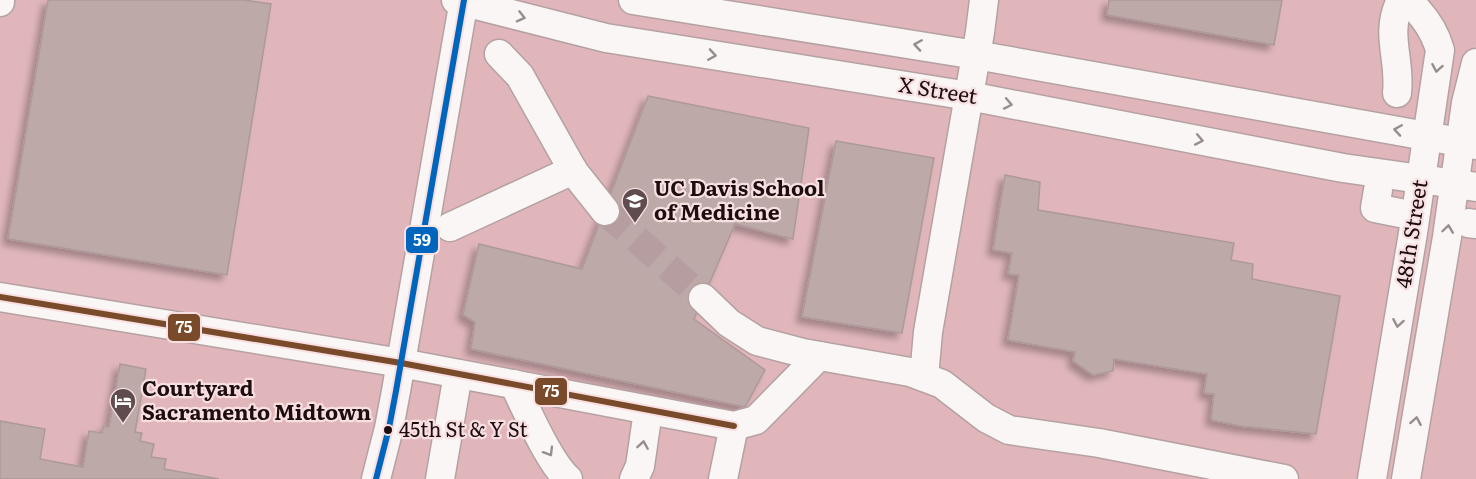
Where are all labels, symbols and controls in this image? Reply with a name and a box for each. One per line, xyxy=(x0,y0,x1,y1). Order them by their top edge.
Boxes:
one-way arrow xyxy=(516,9,526,22)
one-way arrow xyxy=(913,40,923,52)
one-way arrow xyxy=(707,48,717,60)
one-way arrow xyxy=(1431,63,1443,73)
street label: X Street xyxy=(897,67,980,110)
one-way arrow xyxy=(1003,97,1013,110)
one-way arrow xyxy=(1393,124,1403,137)
one-way arrow xyxy=(1194,133,1204,146)
place label: UC Davis School of Medicine xyxy=(654,171,825,226)
street label: 48th Street xyxy=(1386,176,1434,290)
school or university icon: UC Davis School of Medicine xyxy=(620,186,650,224)
one-way arrow xyxy=(1442,224,1454,234)
line badge: 59 xyxy=(405,226,439,254)
text: 59 xyxy=(413,227,431,251)
line badge: 75 xyxy=(167,313,201,342)
text: 75 xyxy=(175,314,193,338)
one-way arrow xyxy=(1392,318,1405,328)
place label: Courtyard Sacramento Midtown xyxy=(142,371,372,426)
line badge: 75 xyxy=(534,377,568,406)
text: 75 xyxy=(542,378,560,402)
hotel icon: Courtyard Sacramento Midtown xyxy=(108,386,138,424)
place label: 45th St & Y St xyxy=(399,413,528,443)
one-way arrow xyxy=(1409,417,1422,427)
marker: 45th St & Y St xyxy=(382,424,394,436)
one-way arrow xyxy=(637,441,649,450)
one-way arrow xyxy=(542,446,553,456)

